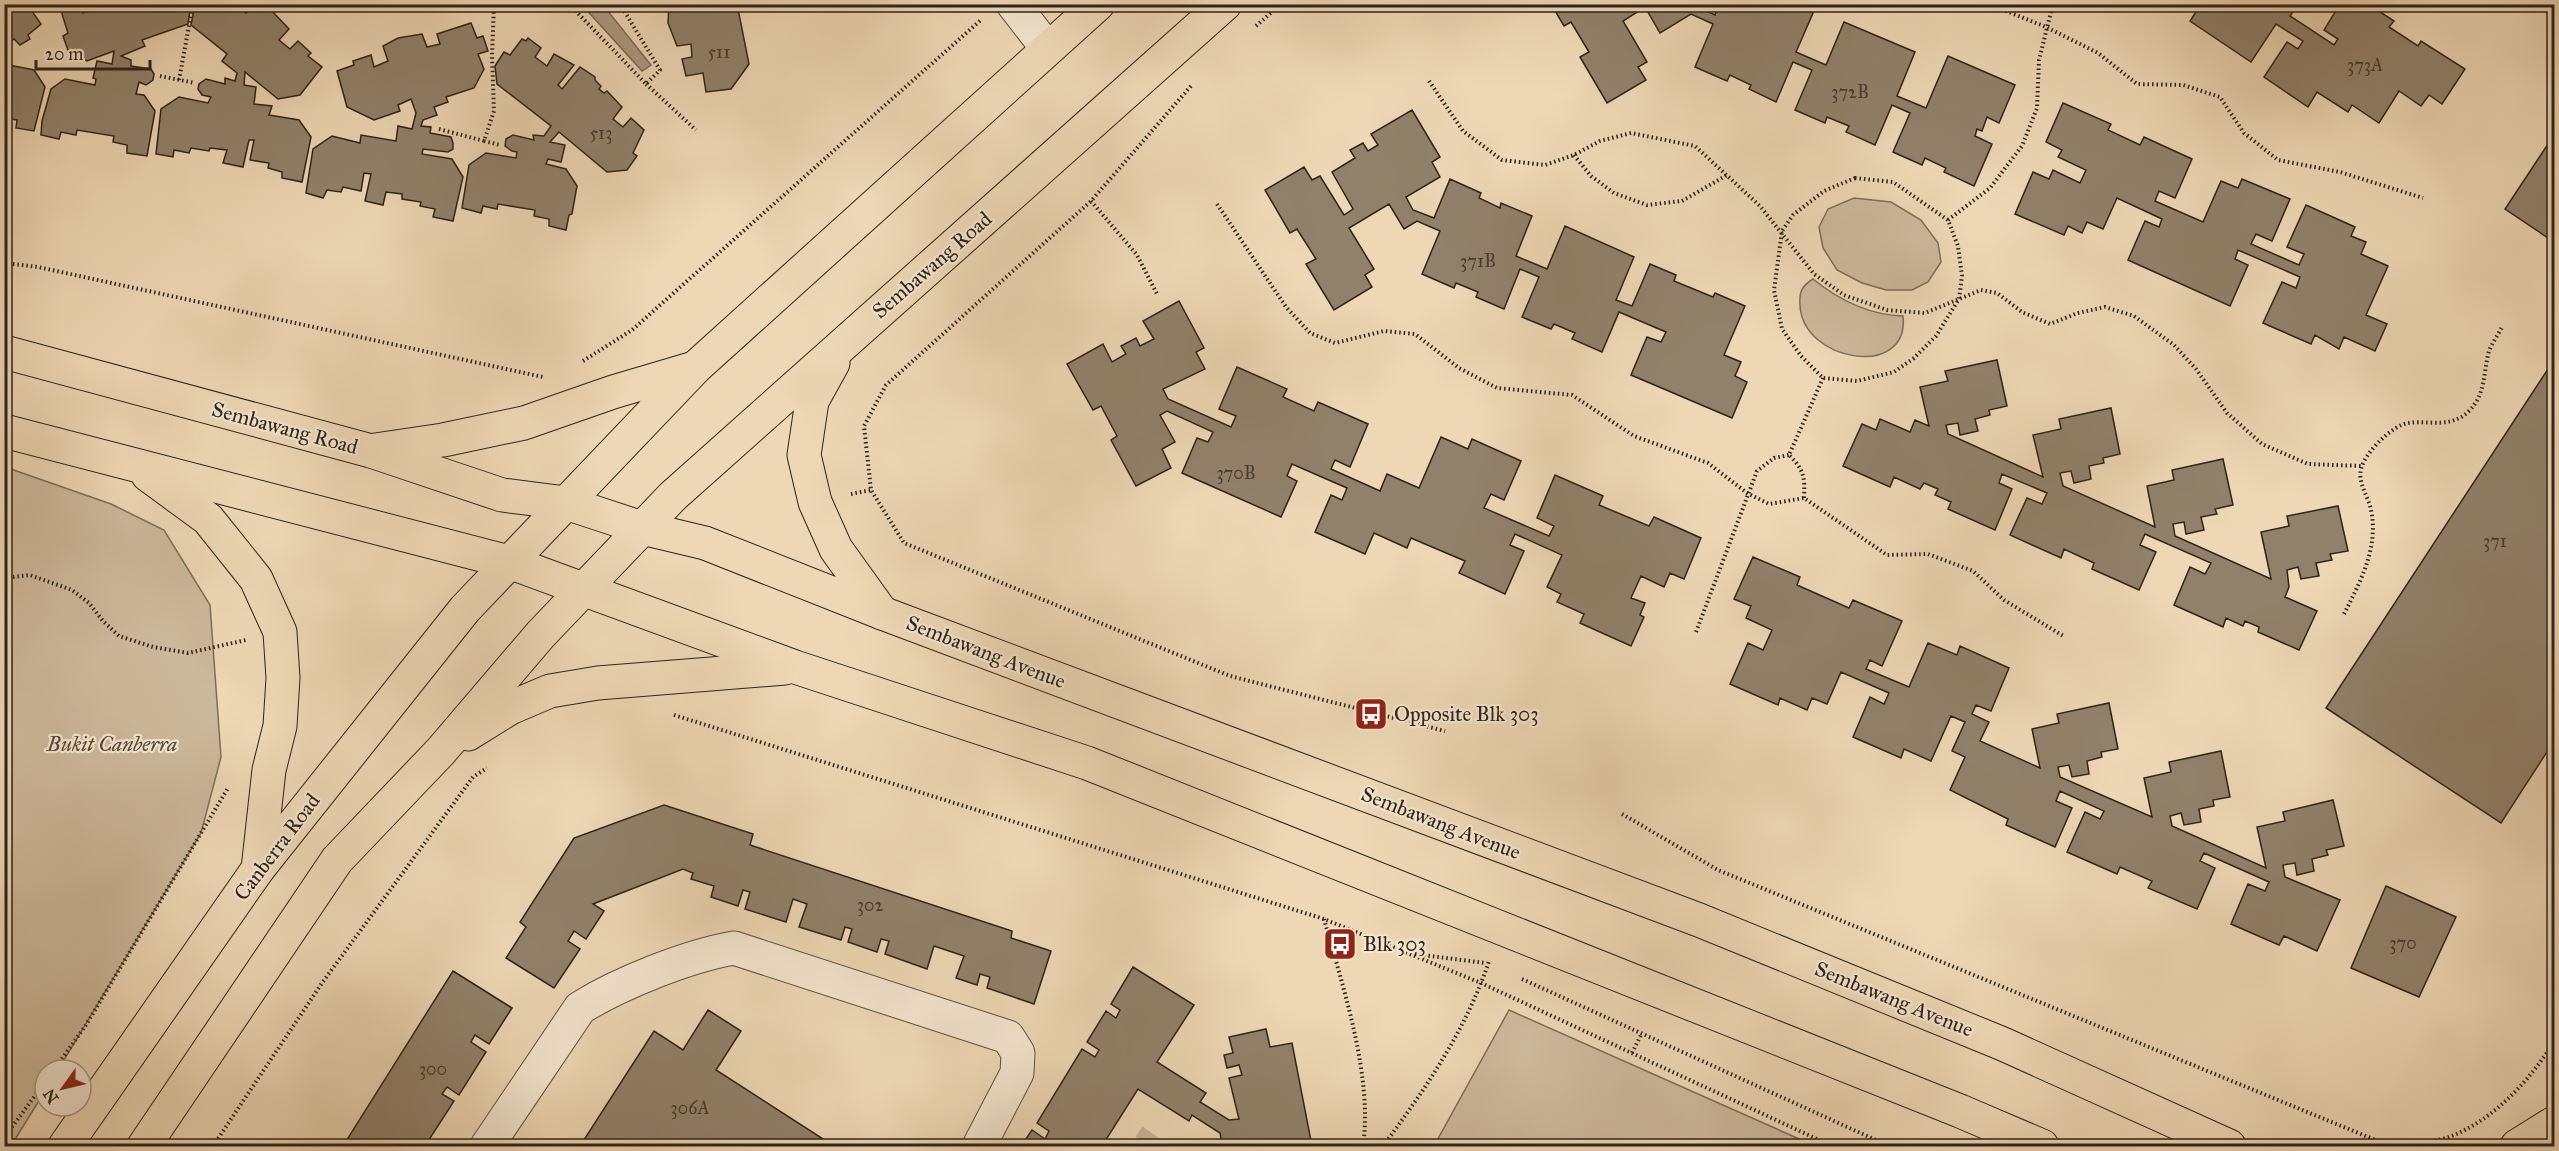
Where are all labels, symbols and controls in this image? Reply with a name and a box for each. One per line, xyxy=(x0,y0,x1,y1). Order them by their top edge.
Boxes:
scale bar xyxy=(36,33,150,71)
house number: 511 xyxy=(708,41,730,63)
text: 20 m xyxy=(45,43,83,65)
house number: 373A xyxy=(2347,54,2383,76)
house number: 372B xyxy=(1831,81,1869,103)
house number: 513 xyxy=(590,122,612,144)
street label: Sembawang Road xyxy=(867,206,998,324)
house number: 371B xyxy=(1460,250,1496,272)
street label: Sembawang Road xyxy=(209,396,361,460)
house number: 370B xyxy=(1216,462,1256,484)
house number: 371 xyxy=(2483,530,2507,552)
street label: Sembawang Avenue xyxy=(903,610,1070,694)
bus stop icon: Opposite Blk 303 xyxy=(1353,696,1389,732)
place label: Opposite Blk 303 xyxy=(1394,701,1539,727)
park label: Bukit Canberra xyxy=(46,731,177,757)
street label: Sembawang Avenue xyxy=(1358,781,1525,865)
street label: Canberra Road xyxy=(228,788,326,906)
house number: 302 xyxy=(857,894,883,916)
bus stop icon: Blk 303 xyxy=(1322,926,1358,962)
place label: Blk 303 xyxy=(1363,931,1426,957)
house number: 370 xyxy=(2389,932,2417,954)
street label: Sembawang Avenue xyxy=(1811,955,1977,1043)
north arrow xyxy=(33,1058,93,1118)
house number: 300 xyxy=(419,1058,447,1080)
text: N xyxy=(39,1085,63,1107)
house number: 306A xyxy=(670,1097,710,1119)

